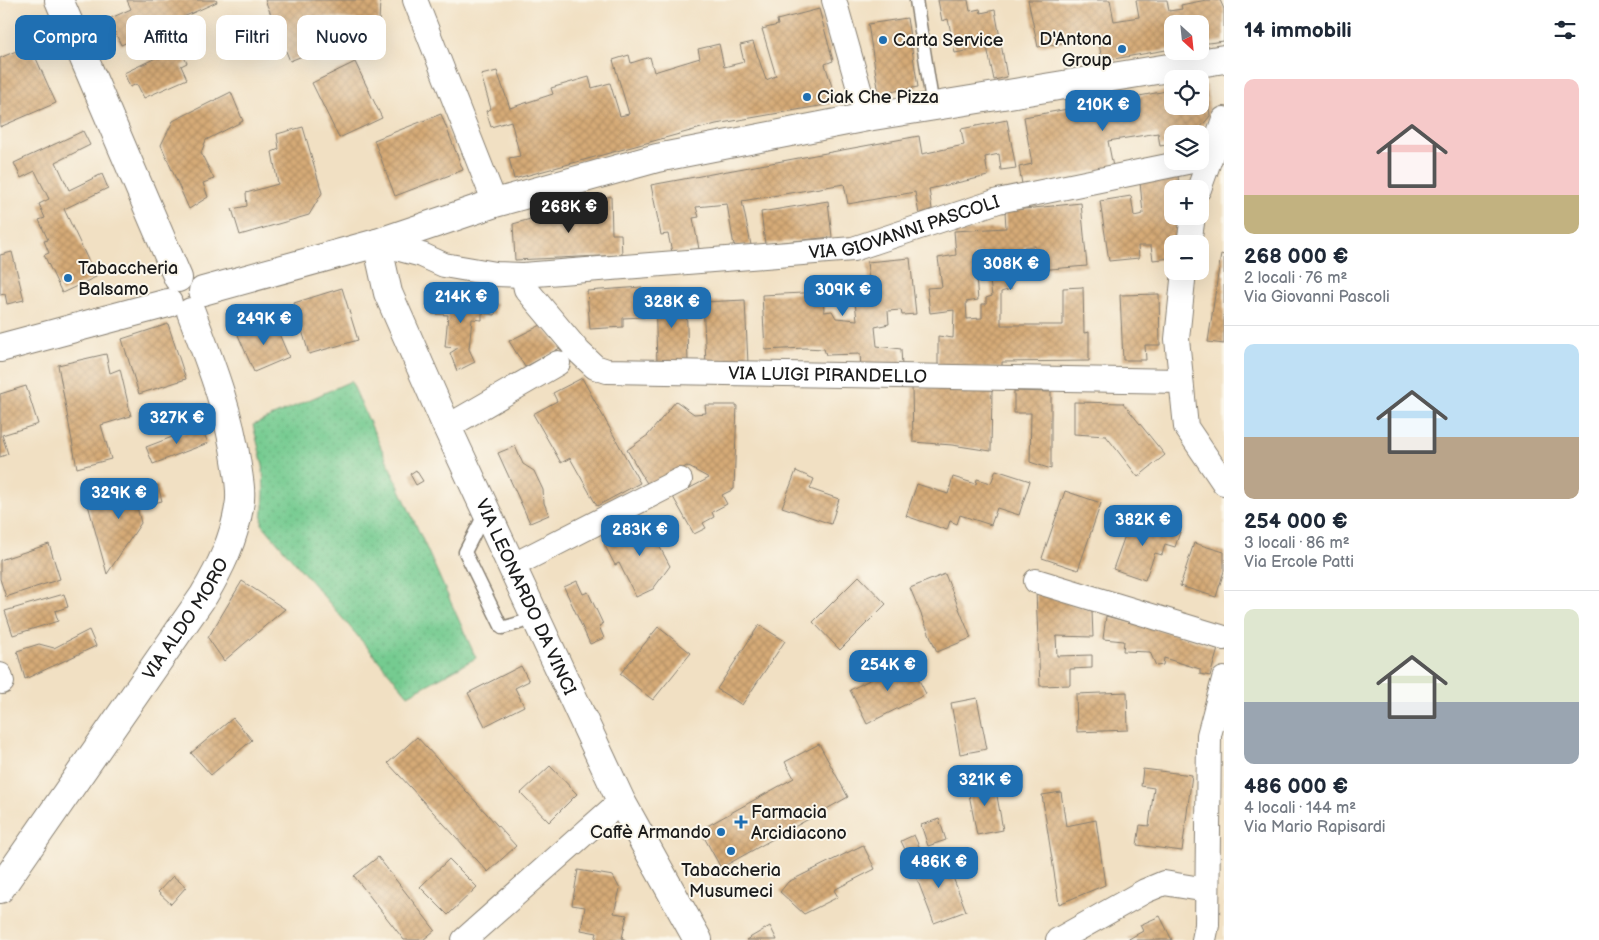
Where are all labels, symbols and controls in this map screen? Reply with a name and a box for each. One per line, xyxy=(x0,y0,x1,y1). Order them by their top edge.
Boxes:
chip: Compra xyxy=(15,15,116,60)
chip: Affitta xyxy=(126,15,206,60)
chip: Filtri xyxy=(216,15,287,60)
chip: Nuovo xyxy=(297,15,386,60)
north arrow xyxy=(1164,15,1209,60)
map controls xyxy=(1164,15,1209,280)
icon: filters xyxy=(1551,16,1579,44)
text: 14 immobili xyxy=(1244,18,1352,43)
place label: D'Antona Group xyxy=(1039,29,1112,71)
place label: Carta Service xyxy=(893,30,1004,51)
marker: Carta Service xyxy=(877,34,889,46)
marker: D'Antona Group xyxy=(1116,43,1128,55)
button: locate xyxy=(1164,70,1209,115)
place label: Ciak Che Pizza xyxy=(817,87,939,108)
pin: 210K € xyxy=(1062,90,1144,132)
marker: Ciak Che Pizza xyxy=(801,91,813,103)
text: 210K € xyxy=(1076,96,1130,115)
icon: home xyxy=(1367,111,1457,201)
button: layers xyxy=(1164,125,1209,170)
button: + xyxy=(1164,180,1209,225)
street label: VIA GIOVANNI PASCOLI xyxy=(808,191,1002,263)
pin: 268K € xyxy=(528,192,610,234)
text: 268K € xyxy=(541,198,597,217)
button: − xyxy=(1164,235,1209,280)
text: 268 000 € xyxy=(1244,244,1348,269)
pin: 308K € xyxy=(970,248,1052,291)
text: 308K € xyxy=(983,255,1039,274)
place label: Tabaccheria Balsamo xyxy=(78,258,178,300)
text: 2 locali · 76 m² xyxy=(1244,269,1347,288)
marker: Tabaccheria Balsamo xyxy=(62,272,74,284)
pin: 309K € xyxy=(802,274,884,317)
text: 309K € xyxy=(815,281,871,300)
pin: 214K € xyxy=(420,282,502,324)
pin: 328K € xyxy=(631,286,713,329)
text: 214K € xyxy=(435,288,487,307)
text: Via Giovanni Pascoli xyxy=(1244,288,1390,307)
text: 328K € xyxy=(644,293,700,312)
pin: 249K € xyxy=(223,304,305,346)
text: 249K € xyxy=(236,310,292,329)
street label: VIA LUIGI PIRANDELLO xyxy=(728,363,927,387)
icon: home xyxy=(1367,377,1457,467)
pin: 327K € xyxy=(136,402,218,445)
text: 327K € xyxy=(150,409,204,428)
pin: 329K € xyxy=(78,478,160,520)
text: 329K € xyxy=(91,484,147,503)
street label: VIA LEONARDO DA VINCI xyxy=(471,496,581,698)
pin: 382K € xyxy=(1102,504,1184,547)
text: 254 000 € xyxy=(1244,509,1348,534)
text: 382K € xyxy=(1115,511,1171,530)
pin: 283K € xyxy=(599,514,681,557)
text: 283K € xyxy=(612,521,668,540)
text: 3 locali · 86 m² xyxy=(1244,534,1350,553)
text: Via Ercole Patti xyxy=(1244,553,1354,572)
street label: VIA ALDO MORO xyxy=(138,554,233,684)
icon: home xyxy=(1367,642,1457,732)
pin: 254K € xyxy=(847,650,929,692)
text: 254K € xyxy=(860,656,916,675)
pin: 321K € xyxy=(944,764,1026,807)
text: 321K € xyxy=(959,771,1011,790)
text: 486 000 € xyxy=(1244,774,1348,799)
text: 4 locali · 144 m² xyxy=(1244,799,1356,818)
place label: Farmacia Arcidiacono xyxy=(751,802,847,844)
marker: Farmacia Arcidiacono xyxy=(735,816,747,828)
text: Via Mario Rapisardi xyxy=(1244,818,1386,837)
place label: Caffè Armando xyxy=(590,822,711,843)
marker: Caffè Armando xyxy=(715,826,727,838)
marker: Tabaccheria Musumeci xyxy=(725,845,737,857)
pin: 486K € xyxy=(898,846,980,889)
text: 486K € xyxy=(911,853,967,872)
place label: Tabaccheria Musumeci xyxy=(681,860,781,902)

